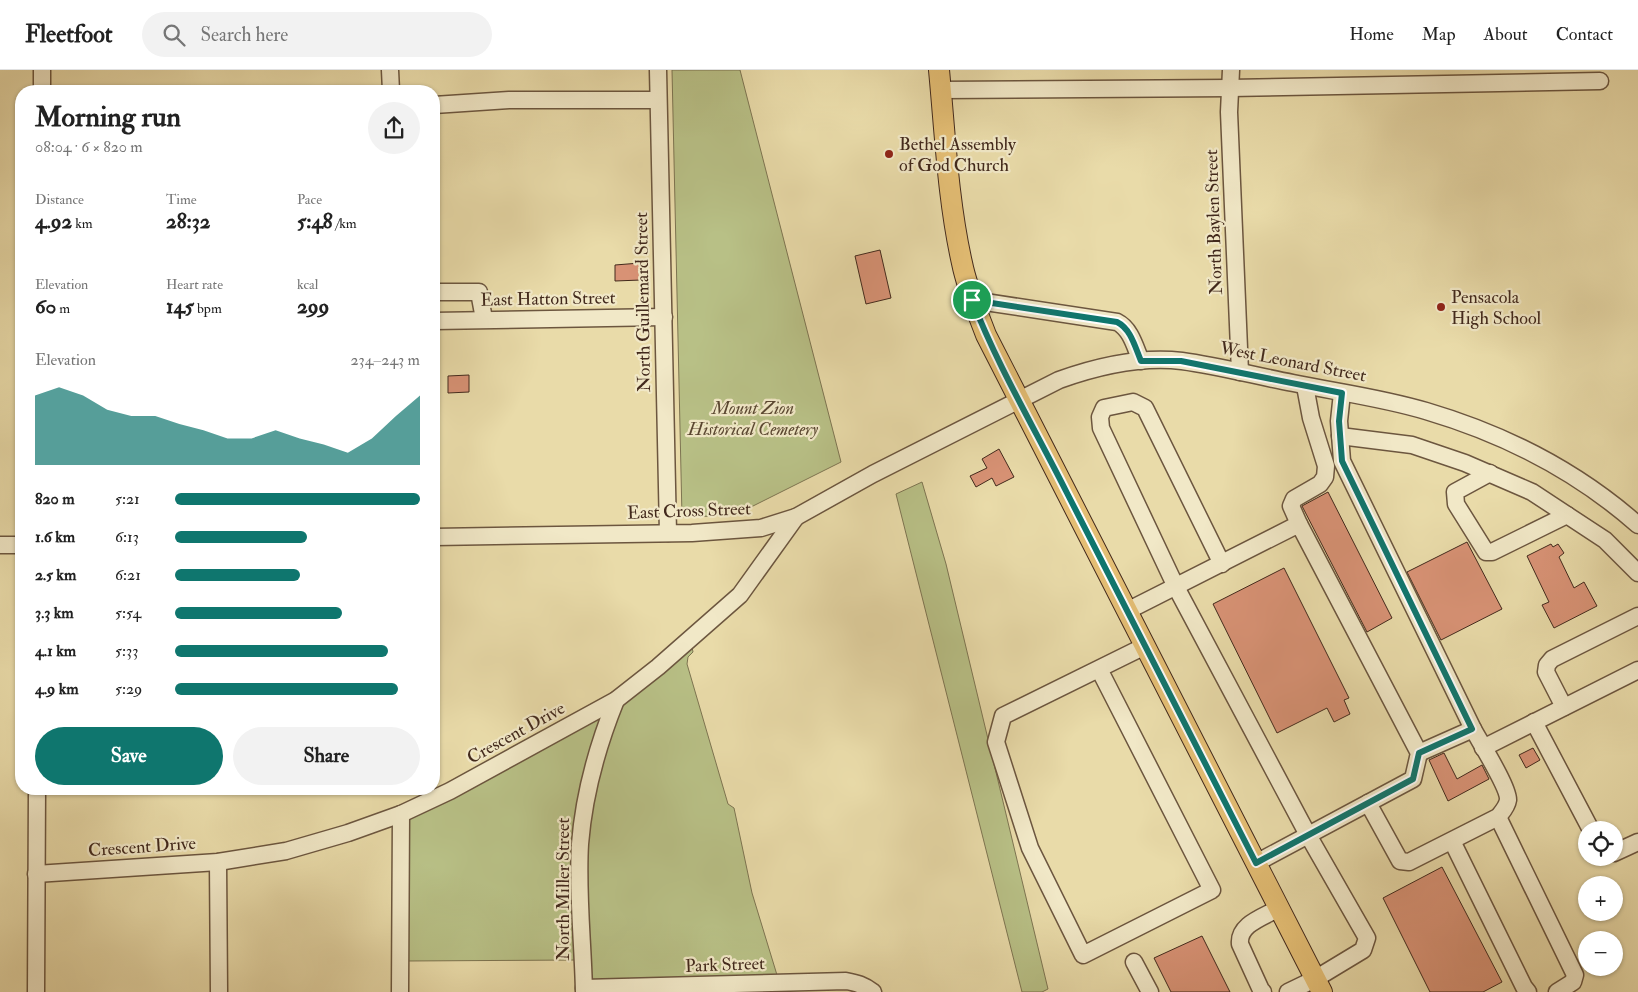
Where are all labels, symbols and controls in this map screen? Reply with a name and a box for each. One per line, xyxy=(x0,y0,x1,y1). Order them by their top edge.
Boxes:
search box xyxy=(142,12,492,57)
text: Fleetfoot xyxy=(25,19,112,50)
icon: search xyxy=(160,21,188,49)
text: Search here xyxy=(200,23,288,47)
text: Home xyxy=(1349,23,1394,46)
text: Map xyxy=(1422,23,1456,46)
text: About xyxy=(1484,23,1528,46)
text: Contact xyxy=(1556,23,1613,46)
text: Morning run xyxy=(35,100,181,135)
button: share xyxy=(368,102,420,154)
place label: Bethel Assembly of God Church xyxy=(899,133,1017,177)
text: 08:04 · 6 × 820 m xyxy=(35,137,143,157)
marker: Bethel Assembly of God Church xyxy=(883,148,895,160)
street label: North Baylen Street xyxy=(1200,149,1228,295)
text: Distance xyxy=(35,191,84,208)
text: Time xyxy=(166,191,197,208)
text: Pace xyxy=(297,191,322,208)
text: 4.92 xyxy=(35,208,72,235)
text: 28:32 xyxy=(166,208,210,235)
text: 5:48 xyxy=(297,208,333,235)
street label: North Guillemard Street xyxy=(630,212,656,392)
text: km xyxy=(72,215,93,232)
text: /km xyxy=(333,215,357,232)
text: Elevation xyxy=(35,276,88,293)
text: Heart rate xyxy=(166,276,223,293)
text: kcal xyxy=(297,276,318,293)
pin xyxy=(951,279,993,321)
street label: East Hatton Street xyxy=(480,286,616,312)
icon: arrive xyxy=(958,286,986,314)
place label: Pensacola High School xyxy=(1451,286,1542,330)
text: 60 xyxy=(35,293,56,320)
text: 145 xyxy=(166,293,194,320)
text: 299 xyxy=(297,293,329,320)
text: m xyxy=(56,300,70,317)
text: bpm xyxy=(194,300,222,317)
marker: Pensacola High School xyxy=(1435,301,1447,313)
street label: West Leonard Street xyxy=(1217,336,1368,387)
text: Elevation xyxy=(35,350,96,370)
text: 234–243 m xyxy=(350,350,420,370)
park label: Mount Zion Historical Cemetery xyxy=(687,397,819,441)
text: 820 m xyxy=(35,489,75,509)
text: 5:21 xyxy=(115,489,140,509)
street label: East Cross Street xyxy=(627,497,752,525)
text: 1.6 km xyxy=(35,527,75,547)
text: 6:13 xyxy=(115,527,139,547)
text: 2.5 km xyxy=(35,565,76,585)
text: 6:21 xyxy=(115,565,141,585)
text: 3.3 km xyxy=(35,603,74,623)
text: 5:54 xyxy=(115,603,141,623)
text: 4.1 km xyxy=(35,641,76,661)
text: 5:33 xyxy=(115,641,138,661)
text: 4.9 km xyxy=(35,679,79,699)
text: 5:29 xyxy=(115,679,142,699)
street label: Crescent Drive xyxy=(463,696,569,769)
button: Save xyxy=(35,727,223,785)
button: Share xyxy=(233,727,420,785)
street label: North Miller Street xyxy=(552,817,575,960)
map controls xyxy=(1578,821,1623,976)
button: locate xyxy=(1578,821,1623,866)
street label: Crescent Drive xyxy=(87,832,197,862)
button: + xyxy=(1578,876,1623,921)
button: − xyxy=(1578,931,1623,976)
street label: Park Street xyxy=(685,952,766,978)

